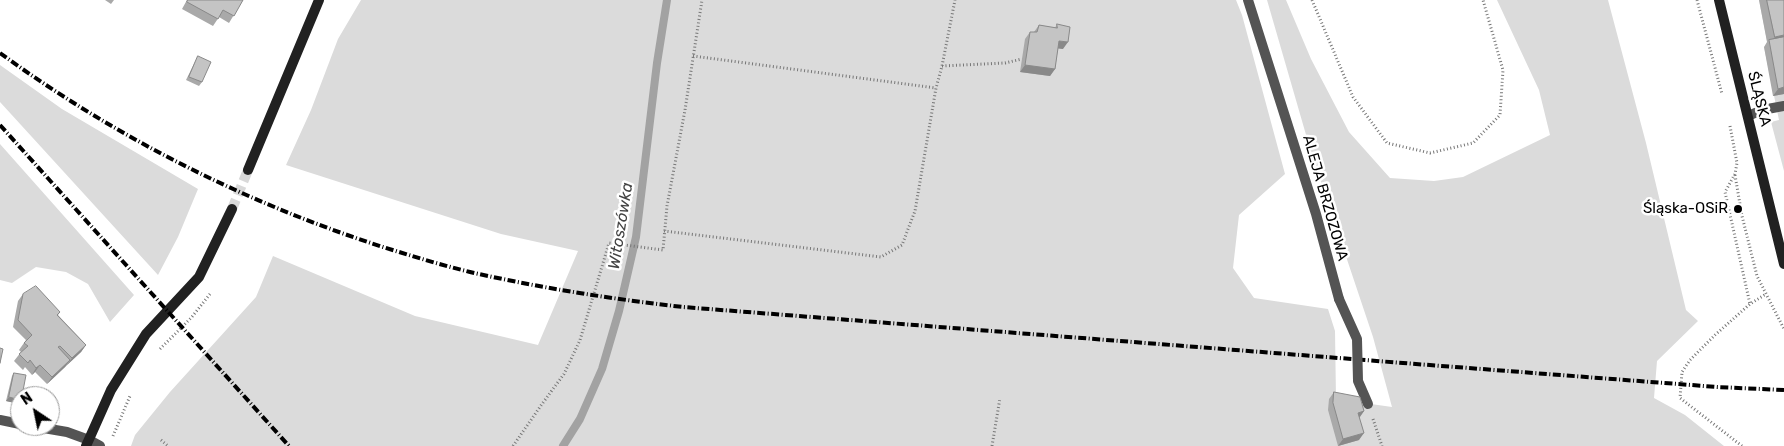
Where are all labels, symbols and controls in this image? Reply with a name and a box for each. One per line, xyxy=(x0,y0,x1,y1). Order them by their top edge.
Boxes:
street label: ŚLĄSKA xyxy=(1743,70,1775,128)
street label: ALEJA BRZOZOWA xyxy=(1298,133,1352,263)
water label: Witoszówka xyxy=(605,181,637,271)
place label: Śląska-OSiR xyxy=(1643,200,1728,218)
marker: Śląska-OSiR xyxy=(1732,203,1744,215)
north arrow xyxy=(10,386,60,436)
text: N xyxy=(18,389,36,409)

